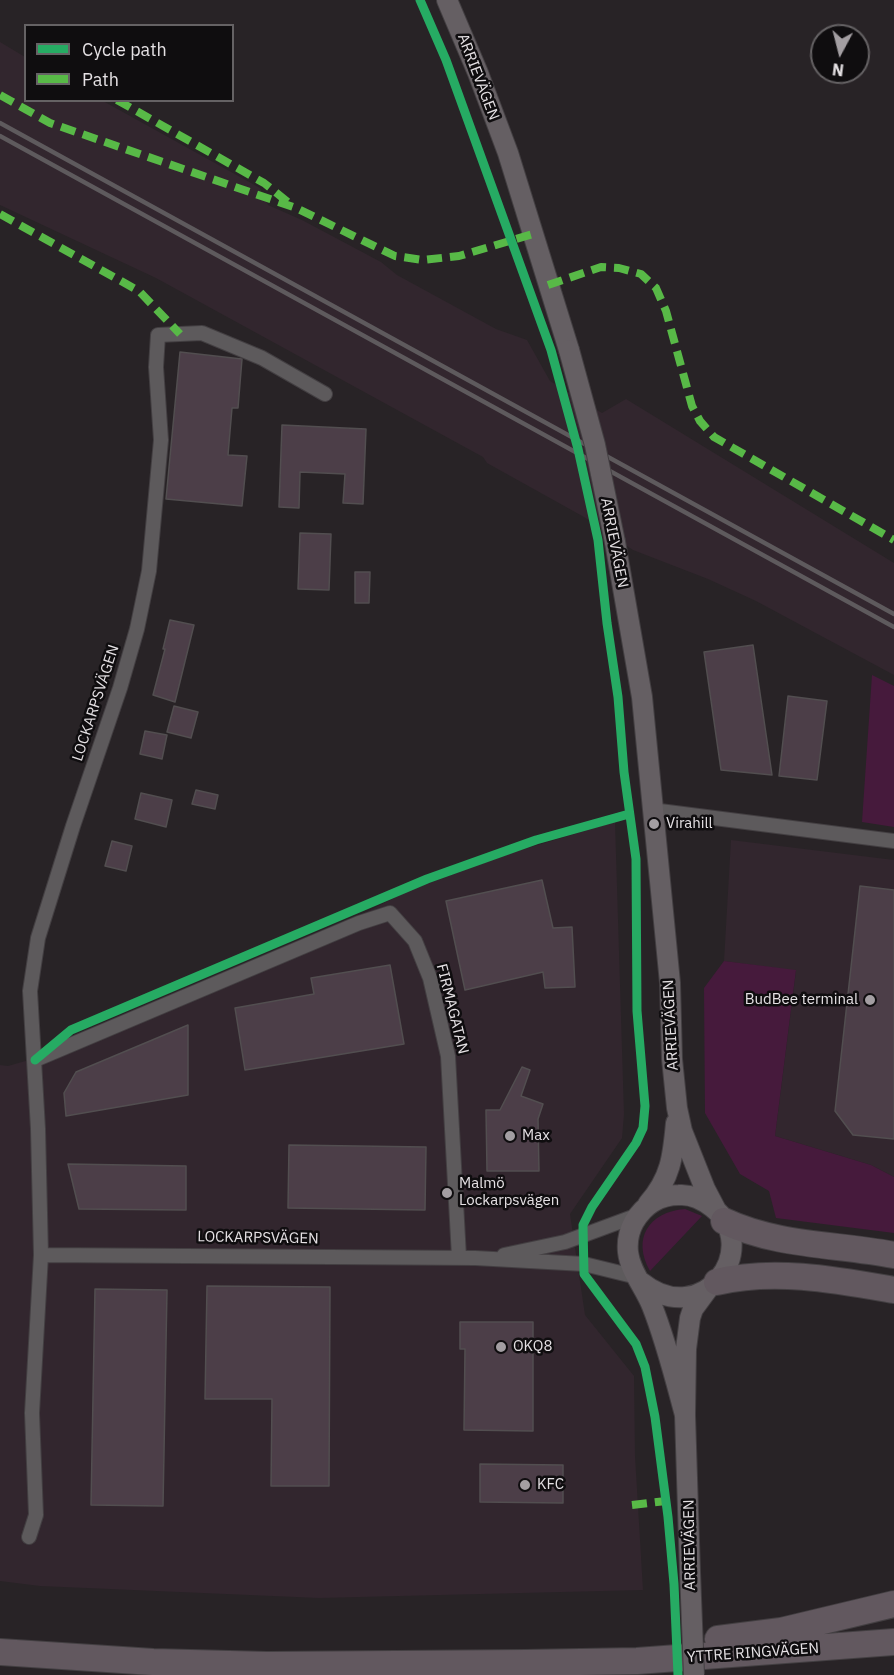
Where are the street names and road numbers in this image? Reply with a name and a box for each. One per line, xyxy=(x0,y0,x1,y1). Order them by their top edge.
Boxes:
street label: ARRIEVÄGEN xyxy=(453,31,503,123)
street label: ARRIEVÄGEN xyxy=(596,497,632,589)
street label: LOCKARPSVÄGEN xyxy=(69,643,123,763)
street label: FIRMAGATAN xyxy=(432,962,472,1056)
street label: ARRIEVÄGEN xyxy=(660,979,682,1071)
street label: LOCKARPSVÄGEN xyxy=(197,1228,319,1248)
street label: ARRIEVÄGEN xyxy=(680,1499,700,1591)
street label: YTTRE RINGVÄGEN xyxy=(686,1639,820,1667)

